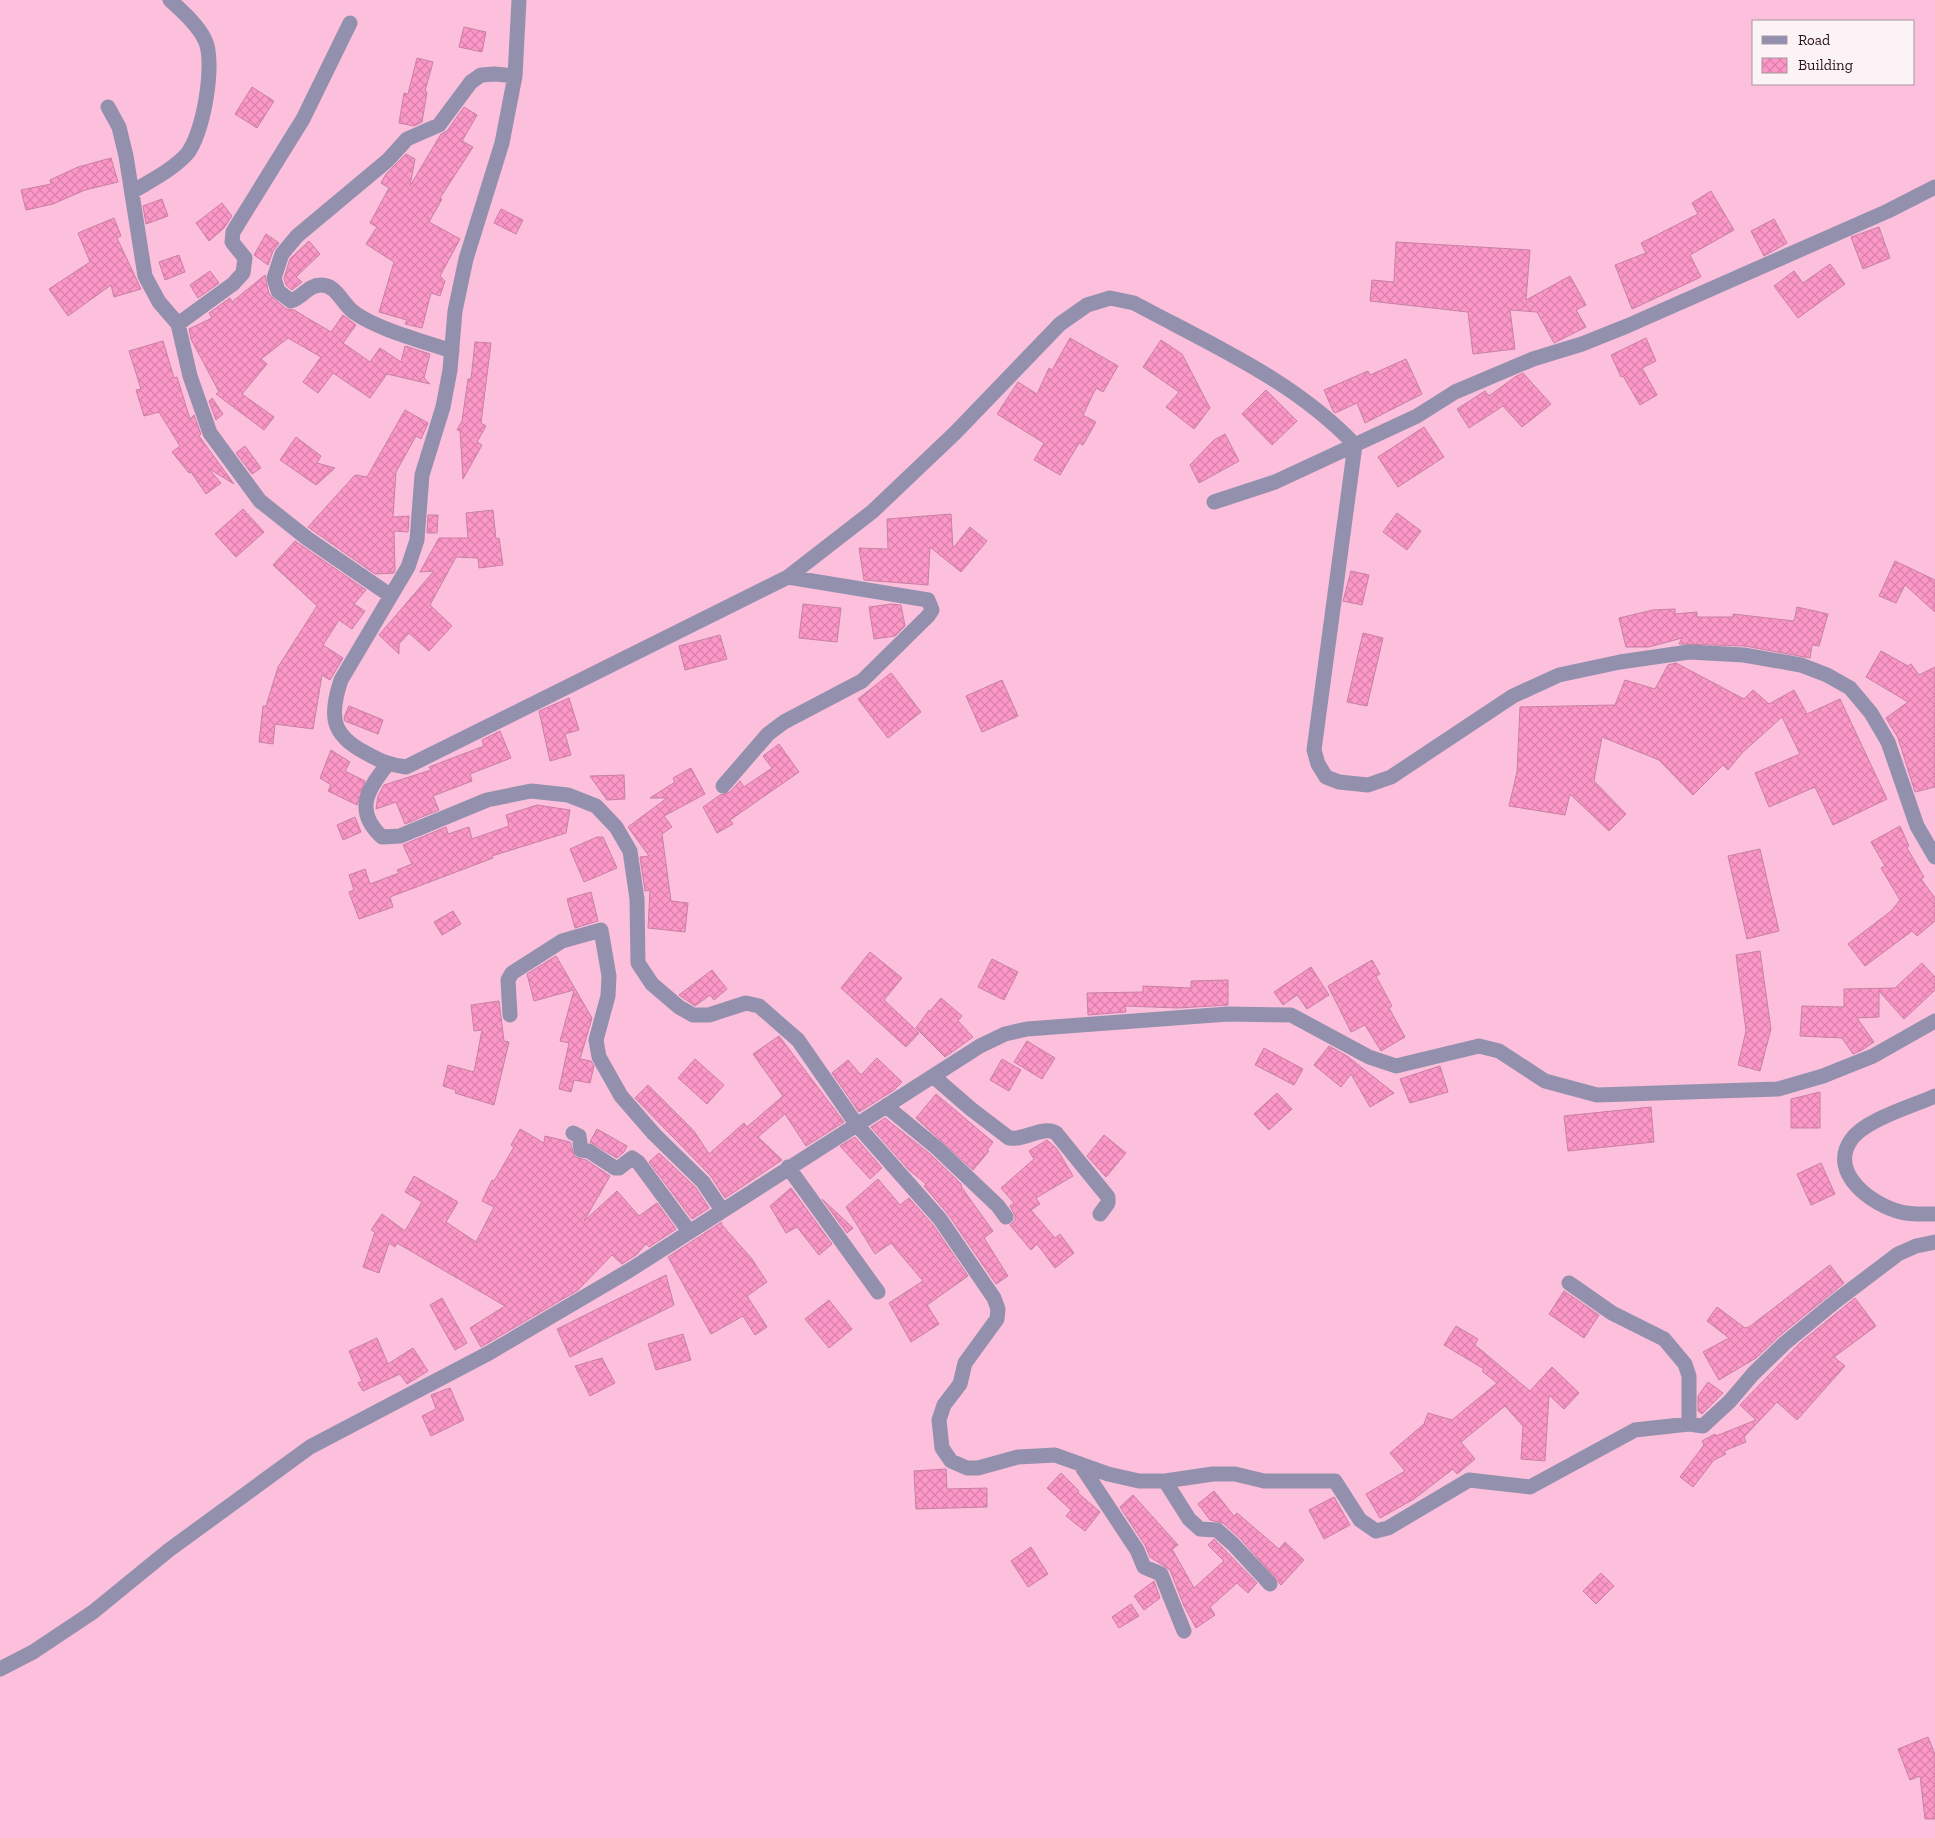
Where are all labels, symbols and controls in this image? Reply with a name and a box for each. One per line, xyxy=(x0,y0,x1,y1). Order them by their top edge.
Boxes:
legend xyxy=(1752,20,1915,85)
text: Road xyxy=(1798,31,1831,49)
text: Building xyxy=(1798,56,1853,74)

